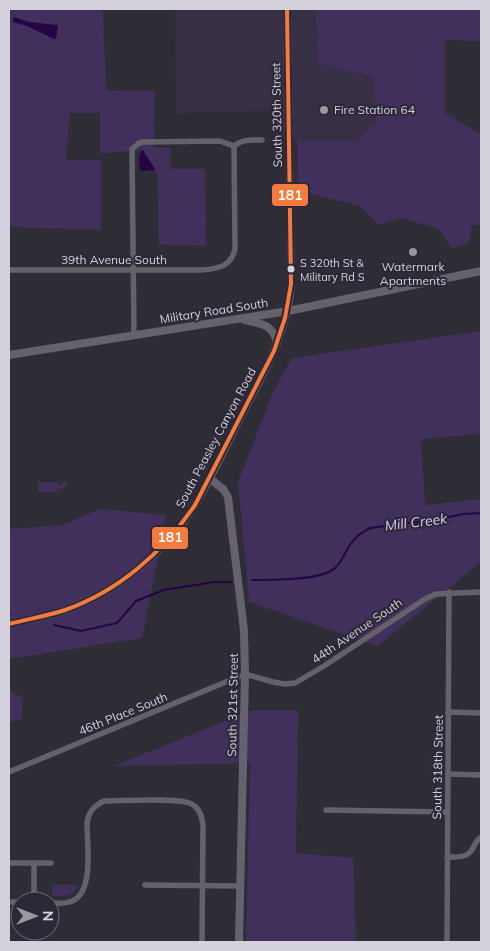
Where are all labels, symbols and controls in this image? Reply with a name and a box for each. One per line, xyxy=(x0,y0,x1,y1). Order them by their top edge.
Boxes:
street label: South 320th Street xyxy=(268,63,285,168)
place label: Fire Station 64 xyxy=(334,102,415,117)
marker: Fire Station 64 xyxy=(318,104,330,116)
line badge: 181 xyxy=(271,183,309,207)
text: 181 xyxy=(277,186,303,204)
marker: Watermark Apartments xyxy=(407,246,419,258)
street label: 39th Avenue South xyxy=(61,252,167,267)
place label: S 320th St & Military Rd S xyxy=(300,256,365,284)
place label: Watermark Apartments xyxy=(380,259,446,288)
marker: S 320th St & Military Rd S xyxy=(286,264,296,274)
street label: Military Road South xyxy=(159,295,269,326)
street label: South Peasley Canyon Road xyxy=(172,365,259,510)
water label: Mill Creek xyxy=(384,509,449,535)
line badge: 181 xyxy=(151,526,189,550)
text: 181 xyxy=(157,528,183,546)
street label: 44th Avenue South xyxy=(309,595,405,666)
street label: South 321st Street xyxy=(224,653,241,757)
street label: 46th Place South xyxy=(76,689,169,738)
street label: South 318th Street xyxy=(429,714,446,819)
north arrow xyxy=(10,891,60,941)
text: N xyxy=(39,911,57,921)

